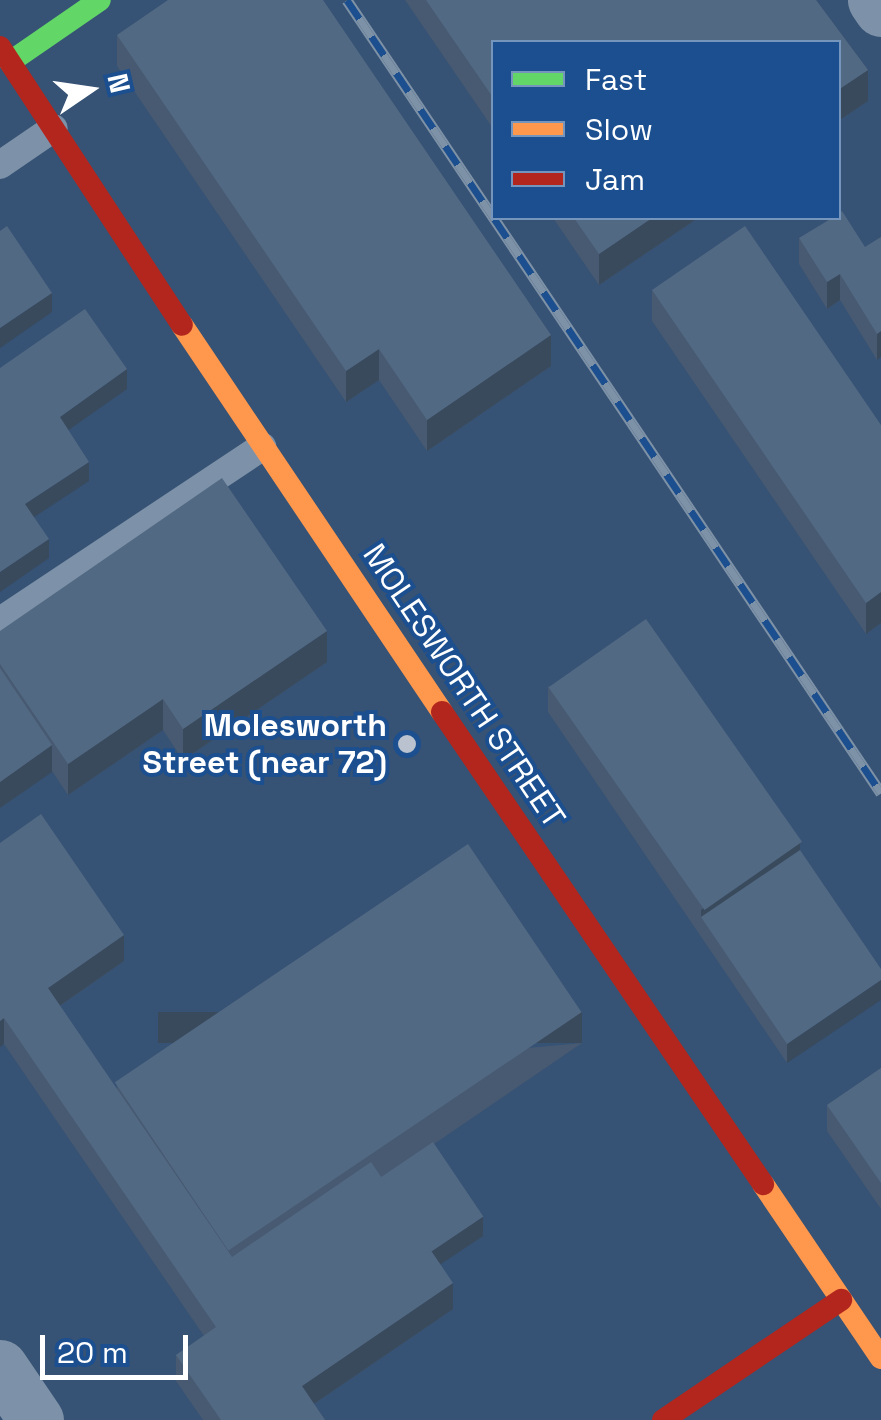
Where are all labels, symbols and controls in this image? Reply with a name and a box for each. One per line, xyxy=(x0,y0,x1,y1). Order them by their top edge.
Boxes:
north arrow xyxy=(40,40,140,140)
legend xyxy=(491,40,841,220)
text: Fast xyxy=(585,60,647,99)
text: N xyxy=(100,70,139,96)
text: Slow xyxy=(585,110,653,149)
text: Jam xyxy=(585,160,645,199)
street label: MOLESWORTH STREET xyxy=(355,537,573,835)
place label: Molesworth Street (near 72) xyxy=(142,707,387,782)
marker: Molesworth Street (near 72) xyxy=(396,733,418,755)
scale bar xyxy=(45,1315,192,1377)
text: 20 m xyxy=(57,1333,128,1372)

